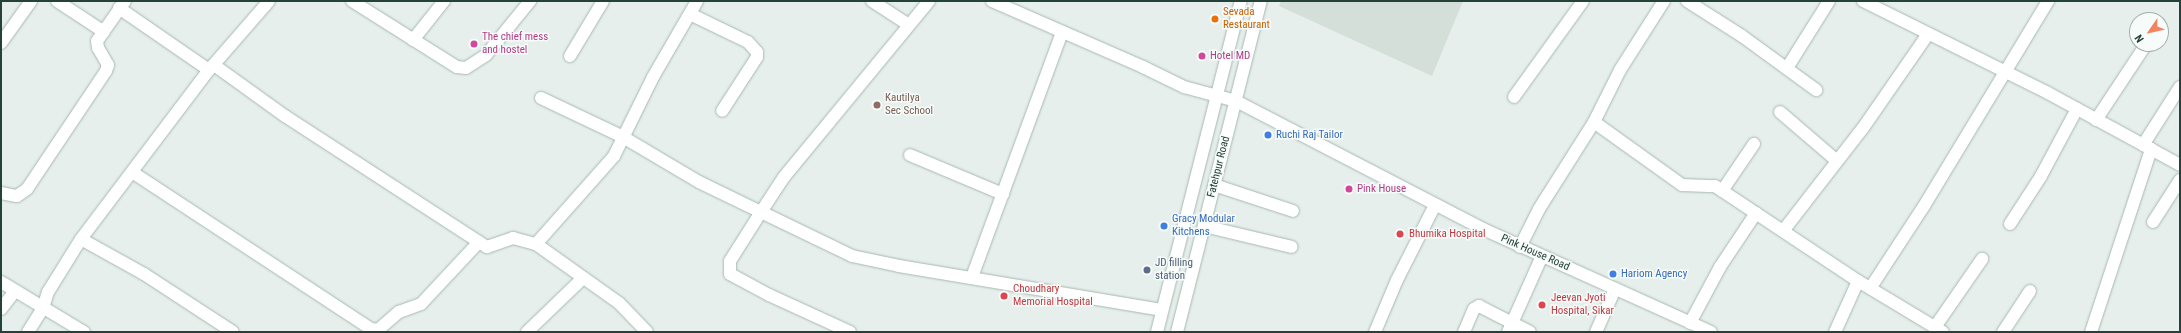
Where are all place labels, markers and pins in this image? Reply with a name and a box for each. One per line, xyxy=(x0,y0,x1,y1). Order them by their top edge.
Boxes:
place label: Sevada Restaurant xyxy=(1223,6,1270,32)
marker: Sevada Restaurant xyxy=(1210,14,1220,24)
place label: The chief mess and hostel xyxy=(482,31,548,57)
marker: The chief mess and hostel xyxy=(469,39,479,49)
place label: Hotel MD xyxy=(1210,49,1250,63)
marker: Hotel MD xyxy=(1197,51,1207,61)
place label: Kautilya Sec School xyxy=(885,92,933,118)
marker: Kautilya Sec School xyxy=(872,100,882,110)
place label: Ruchi Raj Tailor xyxy=(1276,128,1343,142)
marker: Ruchi Raj Tailor xyxy=(1263,130,1273,140)
place label: Pink House xyxy=(1357,182,1406,196)
marker: Pink House xyxy=(1344,184,1354,194)
place label: Gracy Modular Kitchens xyxy=(1172,213,1235,239)
marker: Gracy Modular Kitchens xyxy=(1159,221,1169,231)
place label: Bhumika Hospital xyxy=(1409,227,1486,241)
marker: Bhumika Hospital xyxy=(1394,228,1406,240)
place label: JD filling station xyxy=(1155,257,1193,283)
marker: JD filling station xyxy=(1142,265,1152,275)
place label: Hariom Agency xyxy=(1621,267,1687,281)
marker: Hariom Agency xyxy=(1608,269,1618,279)
place label: Choudhary Memorial Hospital xyxy=(1013,283,1093,309)
marker: Choudhary Memorial Hospital xyxy=(998,290,1010,302)
place label: Jeevan Jyoti Hospital, Sikar xyxy=(1551,292,1614,318)
marker: Jeevan Jyoti Hospital, Sikar xyxy=(1536,299,1548,311)

